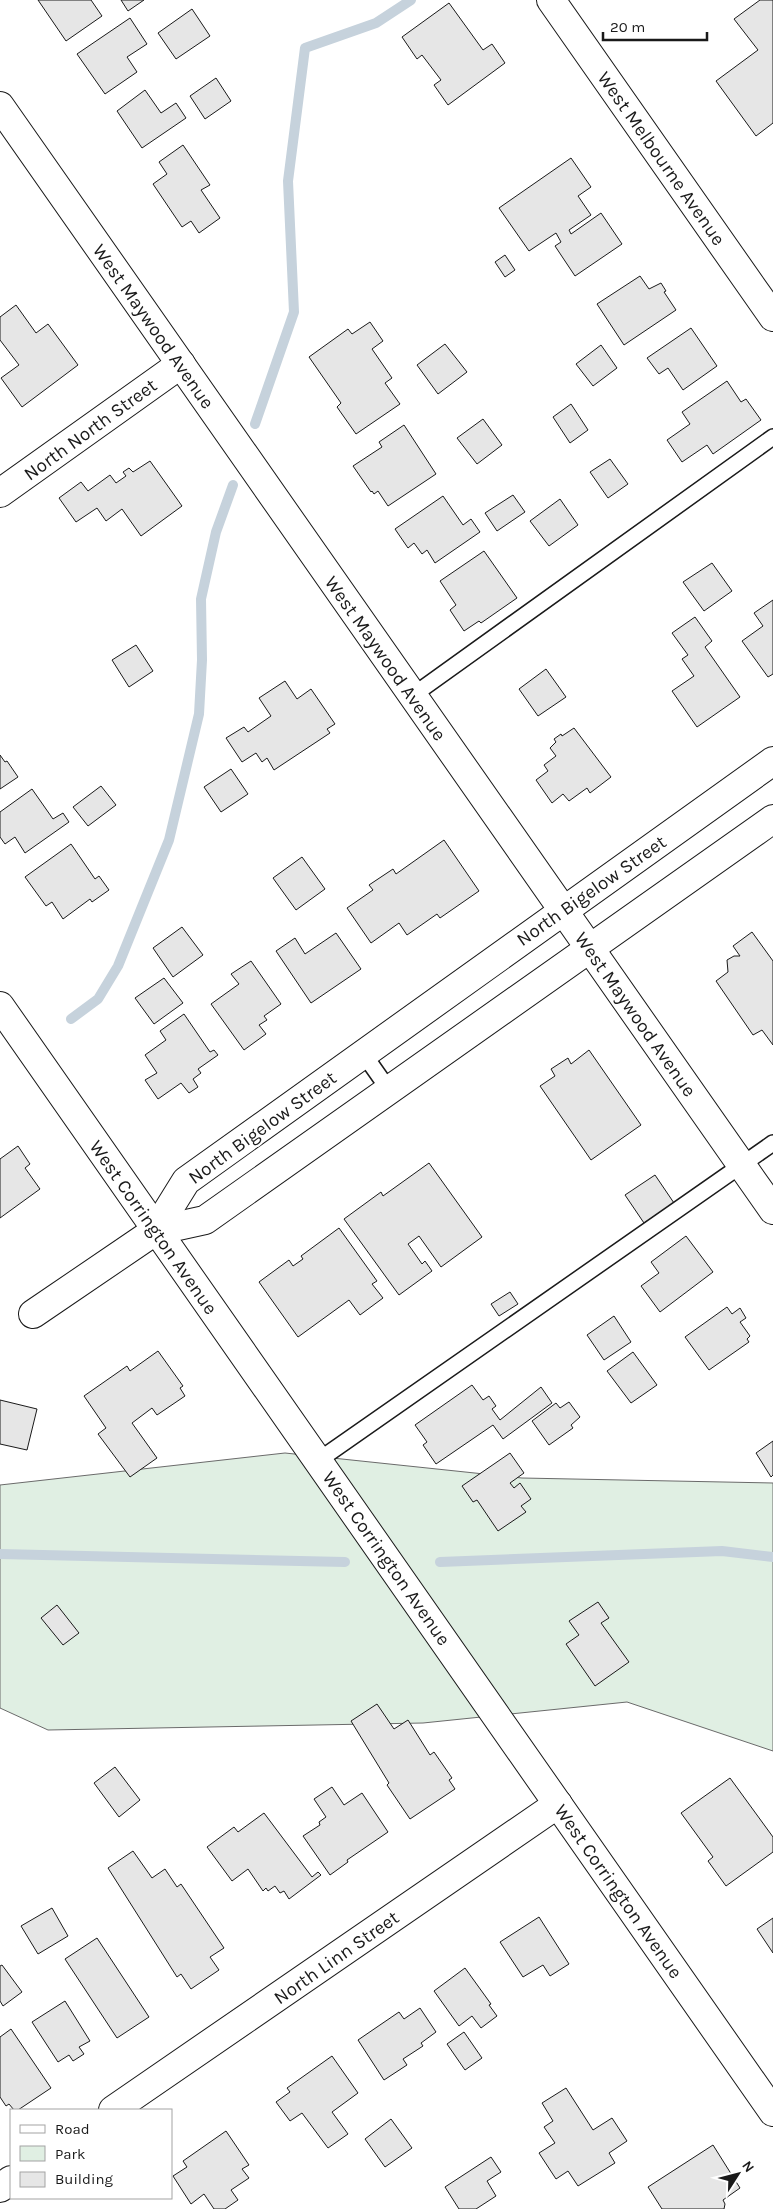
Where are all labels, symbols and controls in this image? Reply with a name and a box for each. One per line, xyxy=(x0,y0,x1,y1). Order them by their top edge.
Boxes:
scale bar xyxy=(603,10,707,42)
text: 20 m xyxy=(610,18,645,36)
street label: West Melbourne Avenue xyxy=(593,67,730,250)
street label: West Maywood Avenue xyxy=(88,240,218,413)
street label: North North Street xyxy=(20,374,161,485)
street label: West Maywood Avenue xyxy=(320,572,450,745)
street label: North Bigelow Street xyxy=(513,831,671,951)
street label: West Maywood Avenue xyxy=(570,928,700,1101)
street label: North Bigelow Street xyxy=(184,1067,341,1189)
street label: West Corrington Avenue xyxy=(85,1136,222,1319)
street label: West Corrington Avenue xyxy=(318,1467,455,1650)
street label: West Corrington Avenue xyxy=(550,1800,687,1983)
street label: North Linn Street xyxy=(270,1906,403,2009)
legend xyxy=(10,2109,172,2199)
text: Road xyxy=(55,2120,90,2138)
text: Park xyxy=(55,2145,85,2163)
north arrow xyxy=(713,2149,763,2199)
text: N xyxy=(738,2158,758,2176)
text: Building xyxy=(55,2170,113,2188)

